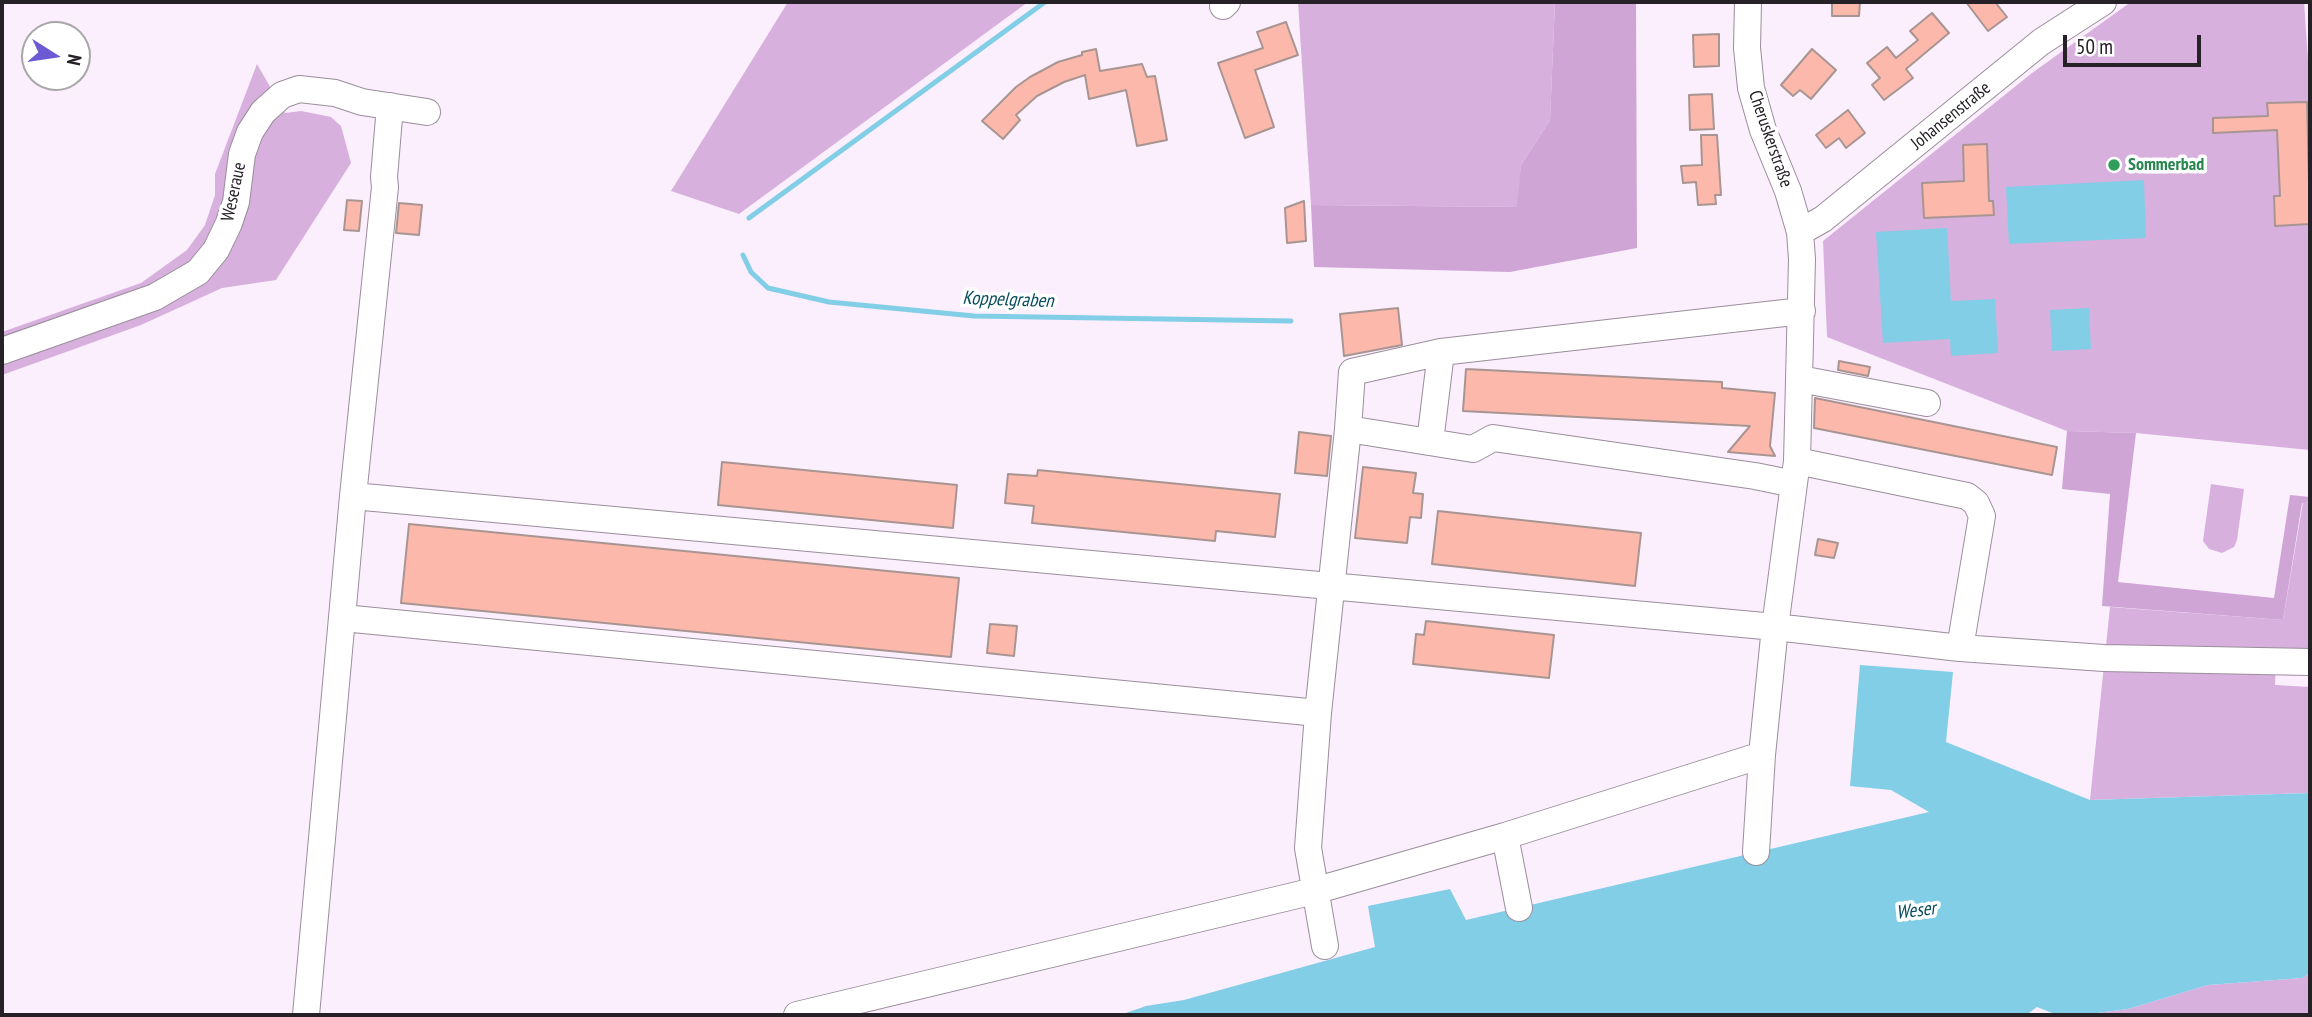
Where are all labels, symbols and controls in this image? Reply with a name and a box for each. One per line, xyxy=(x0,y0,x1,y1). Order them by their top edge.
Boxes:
north arrow xyxy=(21,21,91,91)
scale bar xyxy=(2067,21,2205,65)
text: 50 m xyxy=(2076,33,2113,60)
text: N xyxy=(62,52,87,67)
street label: Johansenstraße xyxy=(1907,77,1995,155)
street label: Cheruskerstraße xyxy=(1743,88,1797,190)
place label: Sommerbad xyxy=(2128,154,2204,176)
marker: Sommerbad xyxy=(2106,157,2122,173)
street label: Weseraue xyxy=(217,161,251,223)
water label: Koppelgraben xyxy=(962,287,1054,313)
water label: Weser xyxy=(1895,897,1937,925)

